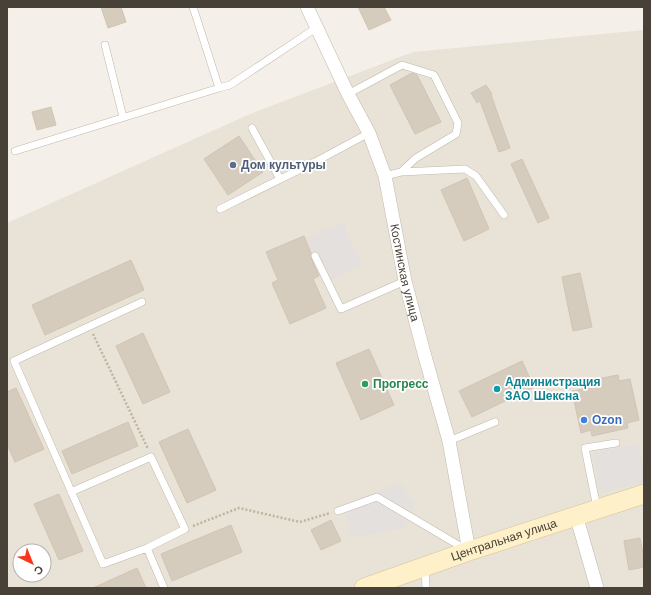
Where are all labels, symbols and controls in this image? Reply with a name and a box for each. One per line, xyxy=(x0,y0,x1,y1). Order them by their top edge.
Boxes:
place label: Дом культуры xyxy=(241,158,326,172)
marker: Дом культуры xyxy=(228,160,238,170)
street label: Костинская улица xyxy=(387,223,422,323)
place label: Администрация ЗАО Шексна xyxy=(505,375,600,403)
place label: Прогресс xyxy=(373,377,429,391)
marker: Прогресс xyxy=(360,379,370,389)
marker: Администрация ЗАО Шексна xyxy=(492,384,502,394)
place label: Ozon xyxy=(592,413,622,427)
marker: Ozon xyxy=(579,415,589,425)
street label: Центральная улица xyxy=(449,516,559,564)
north arrow xyxy=(12,543,52,583)
text: С xyxy=(32,563,46,577)

